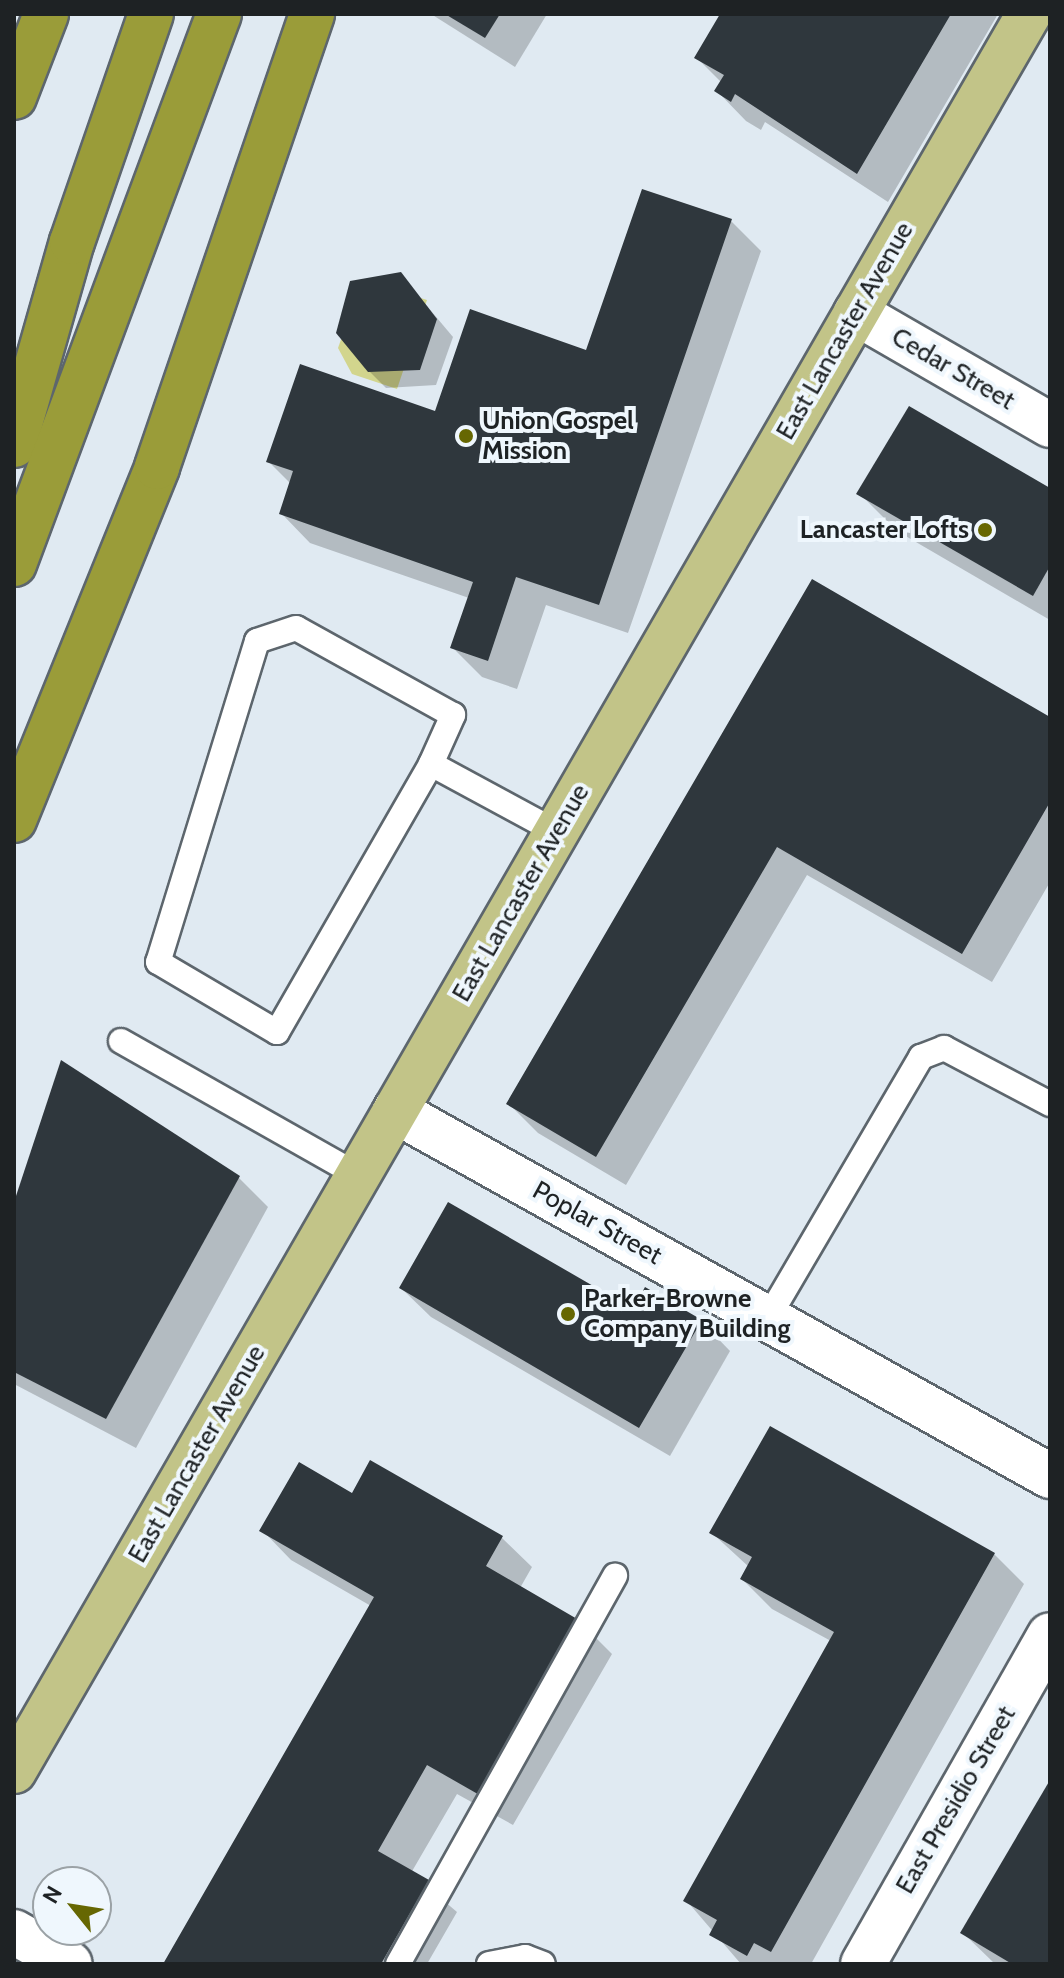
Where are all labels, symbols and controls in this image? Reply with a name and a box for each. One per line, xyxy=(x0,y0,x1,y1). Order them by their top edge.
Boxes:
street label: East Lancaster Avenue xyxy=(770,217,920,445)
street label: Cedar Street xyxy=(886,321,1020,417)
place label: Union Gospel Mission xyxy=(482,405,634,466)
marker: Union Gospel Mission xyxy=(457,427,475,445)
place label: Lancaster Lofts xyxy=(800,514,969,546)
marker: Lancaster Lofts xyxy=(976,521,994,539)
street label: East Lancaster Avenue xyxy=(446,779,596,1007)
street label: Poplar Street xyxy=(527,1175,667,1271)
place label: Parker-Browne Company Building xyxy=(584,1283,790,1344)
marker: Parker-Browne Company Building xyxy=(559,1305,577,1323)
street label: East Lancaster Avenue xyxy=(122,1340,272,1568)
street label: East Presidio Street xyxy=(890,1701,1022,1899)
north arrow xyxy=(32,1866,112,1946)
text: N xyxy=(37,1881,68,1908)

